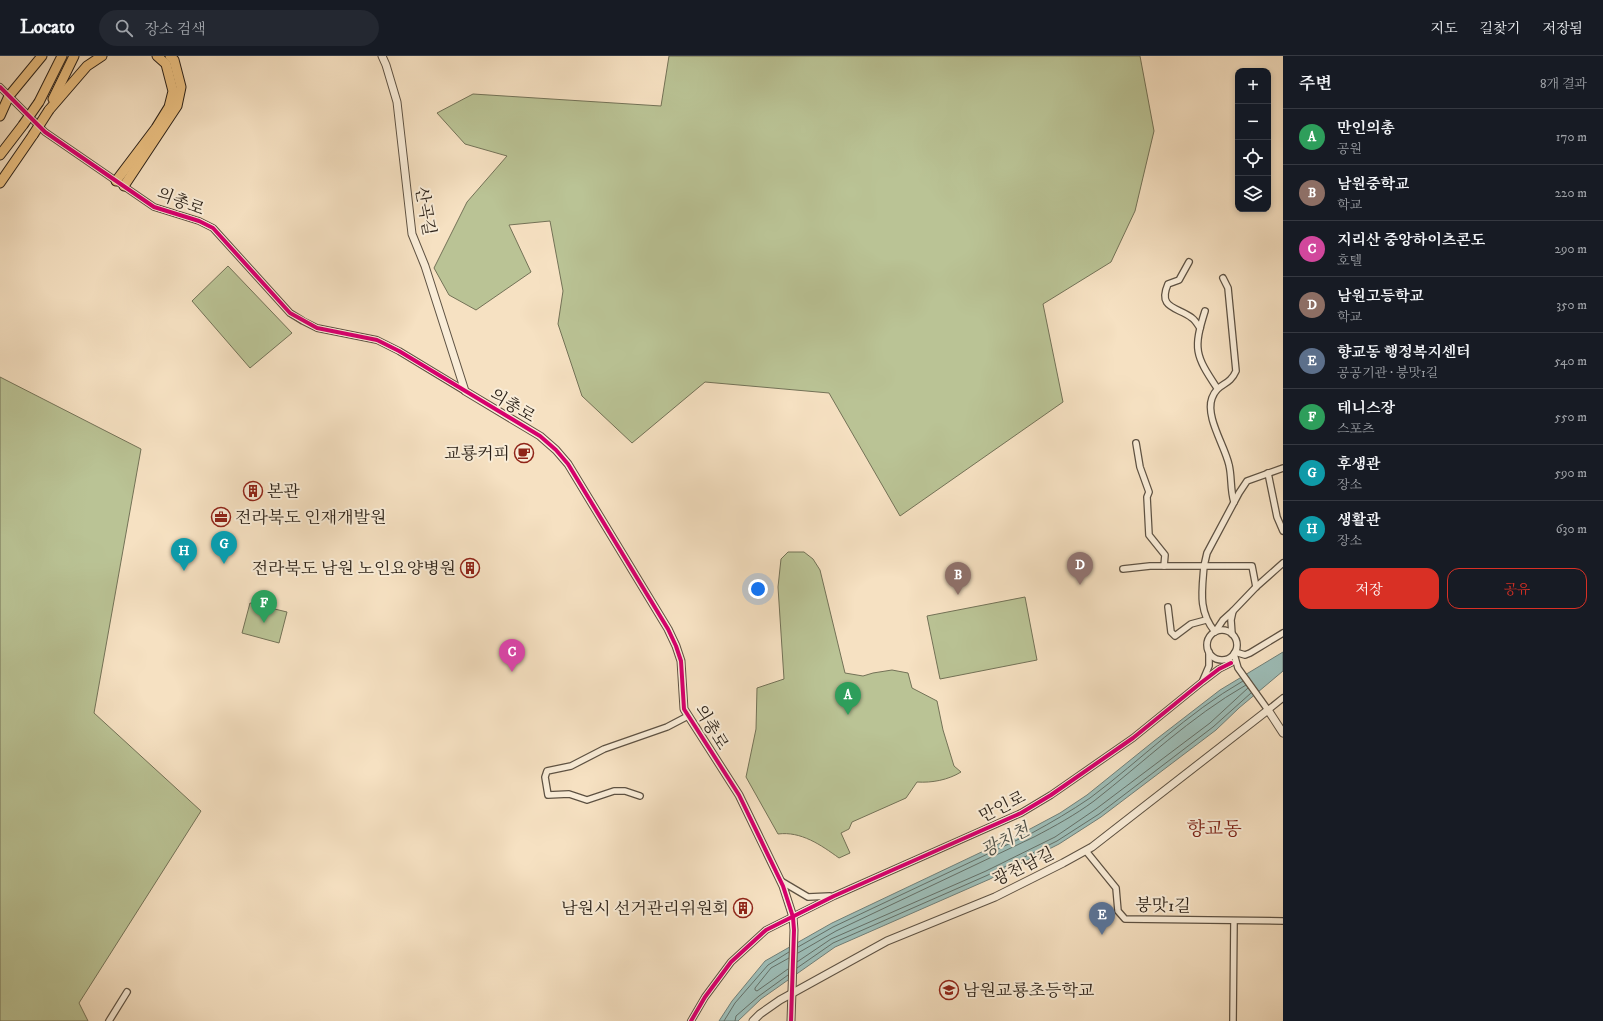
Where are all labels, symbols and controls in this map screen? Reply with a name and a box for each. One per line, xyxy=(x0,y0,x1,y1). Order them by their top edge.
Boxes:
search box xyxy=(99,10,379,46)
text: Locato xyxy=(20,16,75,39)
icon: search xyxy=(113,17,135,39)
text: 장소 검색 xyxy=(145,20,206,39)
text: 지도 xyxy=(1431,20,1458,38)
text: 길찾기 xyxy=(1480,20,1520,38)
text: 저장됨 xyxy=(1542,20,1583,38)
map controls xyxy=(1235,68,1271,212)
button: + xyxy=(1235,68,1271,104)
text: 주변 xyxy=(1299,73,1332,95)
text: 8개 결과 xyxy=(1540,76,1587,92)
button: − xyxy=(1235,104,1271,140)
text: 만인의총 xyxy=(1337,119,1395,138)
text: A xyxy=(1308,129,1316,145)
text: 170 m xyxy=(1556,129,1587,145)
button: locate xyxy=(1235,140,1271,176)
text: 공원 xyxy=(1337,141,1362,157)
text: 남원중학교 xyxy=(1337,175,1409,194)
button: layers xyxy=(1235,176,1271,212)
street label: 의총로 xyxy=(154,183,208,221)
street label: 산곡길 xyxy=(410,185,440,237)
text: B xyxy=(1308,185,1316,201)
text: 220 m xyxy=(1555,185,1587,201)
text: 학교 xyxy=(1337,197,1362,213)
text: 지리산 중앙하이츠콘도 xyxy=(1337,231,1485,250)
text: C xyxy=(1308,241,1316,257)
text: 290 m xyxy=(1555,241,1587,257)
text: 호텔 xyxy=(1337,253,1362,269)
text: 남원고등학교 xyxy=(1337,287,1424,306)
text: D xyxy=(1307,297,1317,313)
text: 350 m xyxy=(1556,297,1587,313)
text: 학교 xyxy=(1337,309,1362,325)
text: 향교동 행정복지센터 xyxy=(1337,343,1471,362)
text: E xyxy=(1307,353,1317,369)
text: 540 m xyxy=(1554,353,1587,369)
text: 공공기관 · 붕맛1길 xyxy=(1337,365,1438,381)
street label: 의총로 xyxy=(486,384,540,428)
text: 테니스장 xyxy=(1337,399,1395,418)
text: F xyxy=(1308,409,1316,425)
text: 550 m xyxy=(1555,409,1587,425)
text: 스포츠 xyxy=(1337,421,1375,437)
cafe icon: 교룡커피 xyxy=(513,442,535,464)
place label: 교룡커피 xyxy=(444,443,510,465)
text: 후생관 xyxy=(1337,455,1380,474)
text: G xyxy=(1307,465,1317,481)
text: 590 m xyxy=(1555,465,1587,481)
text: 장소 xyxy=(1337,477,1362,493)
building icon: 본관 xyxy=(242,480,264,502)
place label: 본관 xyxy=(267,481,300,503)
office icon: 전라북도 인재개발원 xyxy=(210,506,232,528)
place label: 전라북도 인재개발원 xyxy=(235,507,386,529)
text: 생활관 xyxy=(1337,511,1380,530)
text: H xyxy=(1307,521,1317,537)
text: 630 m xyxy=(1556,521,1587,537)
pin: G xyxy=(211,531,237,564)
text: 장소 xyxy=(1337,533,1362,549)
pin: H xyxy=(171,538,197,571)
pin: D xyxy=(1067,552,1093,585)
building icon: 전라북도 남원 노인요양병원 xyxy=(459,557,481,579)
place label: 전라북도 남원 노인요양병원 xyxy=(252,558,456,580)
pin: B xyxy=(945,562,971,595)
button: 저장 xyxy=(1299,568,1439,609)
button: 공유 xyxy=(1447,568,1587,609)
your location xyxy=(748,579,768,599)
pin: F xyxy=(251,590,277,623)
pin: C xyxy=(499,639,525,672)
pin: A xyxy=(835,682,861,715)
street label: 의총로 xyxy=(689,701,734,755)
street label: 만인로 xyxy=(975,786,1030,828)
water label: 광치천 xyxy=(977,818,1035,863)
district label: 향교동 xyxy=(1186,818,1242,841)
street label: 광천남길 xyxy=(989,843,1058,891)
street label: 붕맛1길 xyxy=(1135,895,1191,917)
building icon: 남원시 선거관리위원회 xyxy=(732,897,754,919)
place label: 남원시 선거관리위원회 xyxy=(561,898,729,920)
pin: E xyxy=(1089,902,1115,935)
school or university icon: 남원교룡초등학교 xyxy=(938,979,960,1001)
place label: 남원교룡초등학교 xyxy=(963,980,1095,1002)

